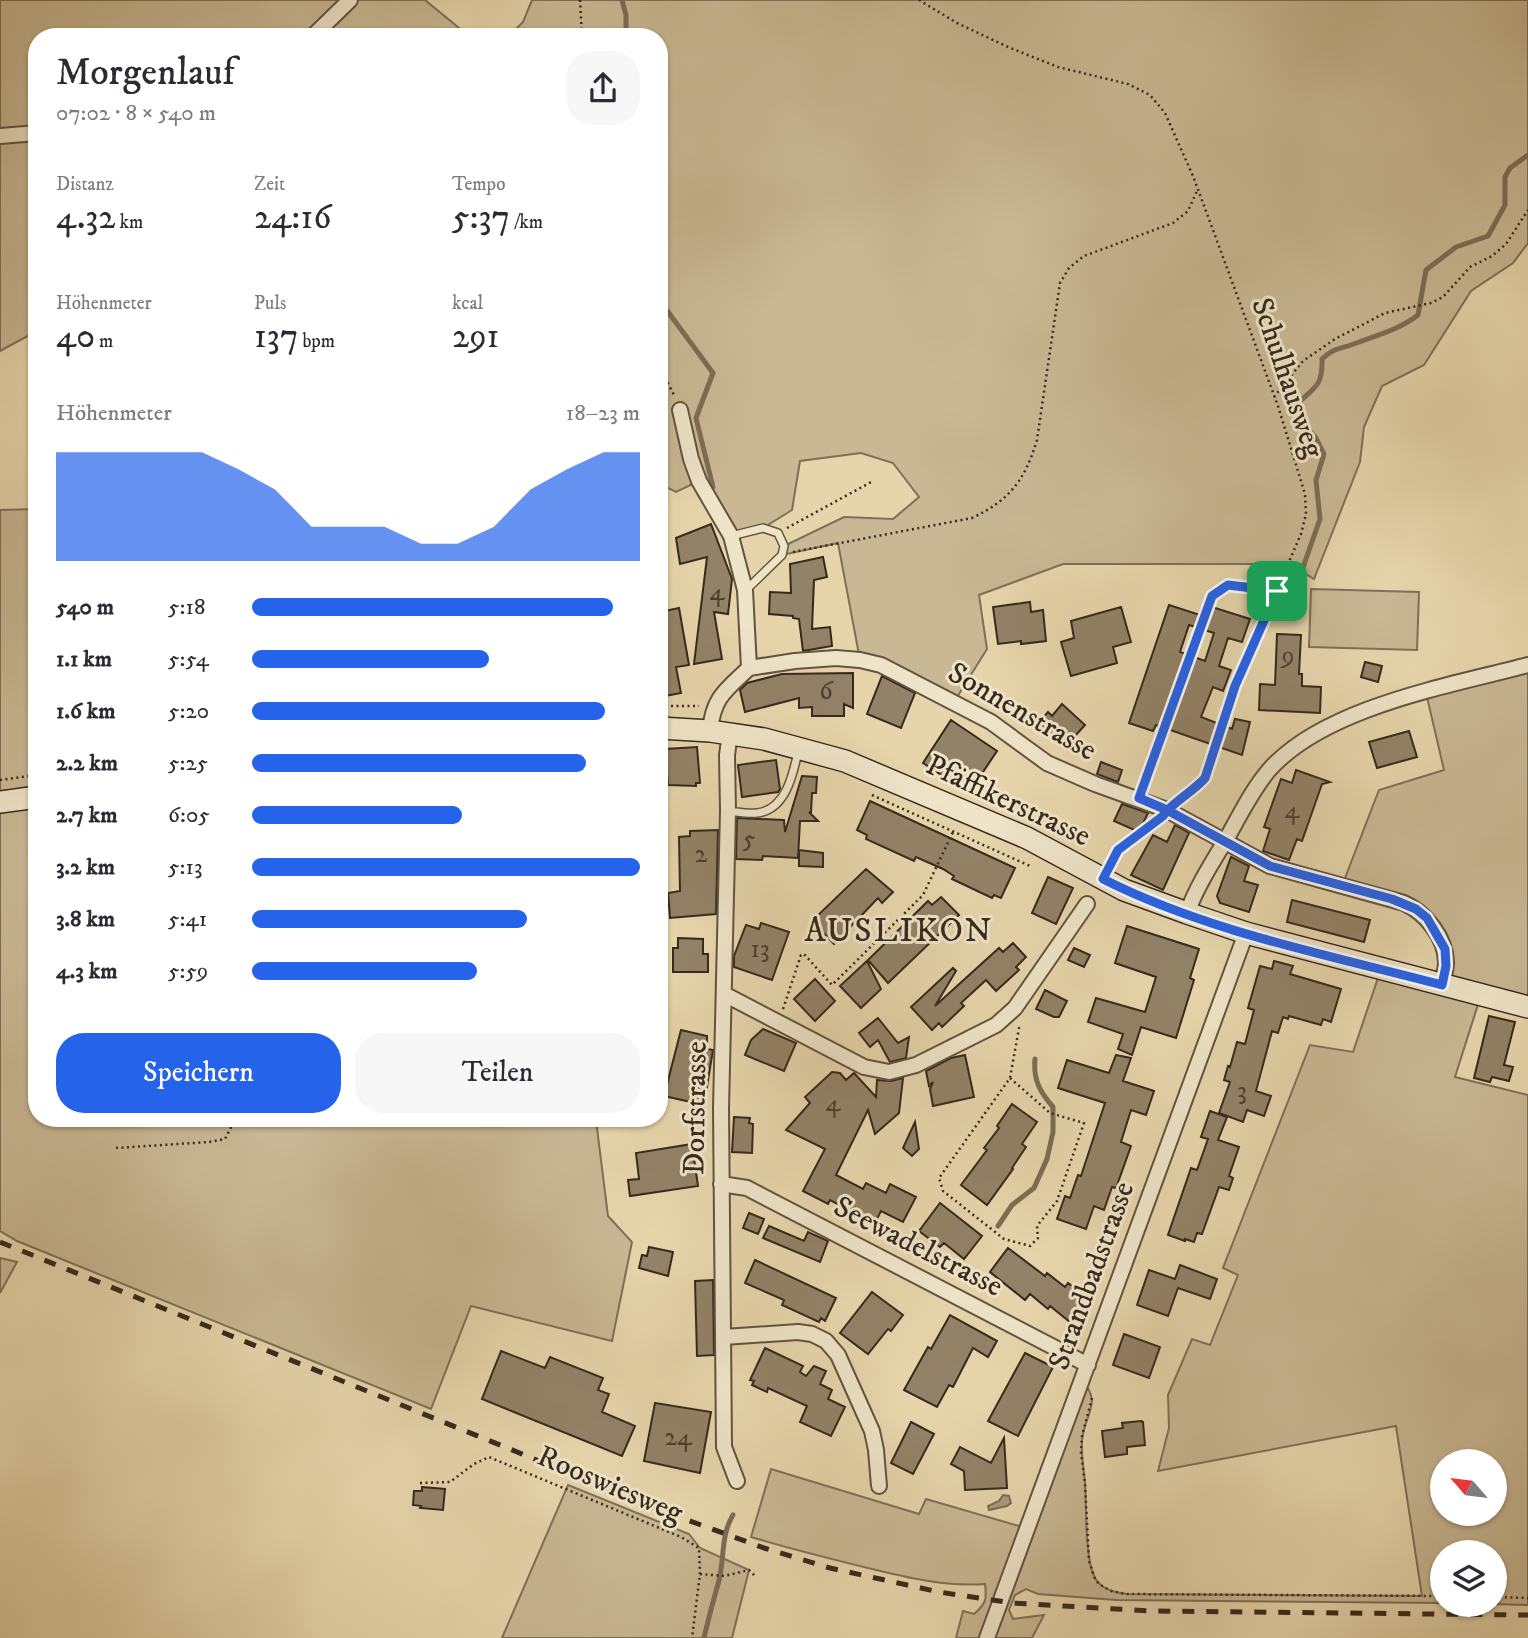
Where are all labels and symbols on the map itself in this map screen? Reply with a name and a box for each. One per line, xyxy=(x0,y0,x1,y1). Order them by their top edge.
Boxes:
street label: Schulhausweg xyxy=(1242,293,1332,463)
pin xyxy=(1247,561,1307,621)
house number: 4 xyxy=(710,576,726,609)
house number: 9 xyxy=(1280,639,1294,672)
street label: Sonnenstrasse xyxy=(941,655,1103,769)
house number: 6 xyxy=(819,675,834,708)
street label: Pfäffikerstrasse xyxy=(920,747,1096,855)
house number: 4 xyxy=(1285,794,1301,827)
house number: 5 xyxy=(743,823,756,856)
house number: 2 xyxy=(695,838,708,871)
district label: AUSLIKON xyxy=(804,911,994,952)
house number: 13 xyxy=(750,933,770,966)
street label: Dorfstrasse xyxy=(676,1041,716,1175)
house number: 3 xyxy=(1237,1075,1247,1108)
house number: 4 xyxy=(826,1087,842,1120)
street label: Strandbadstrasse xyxy=(1041,1177,1143,1375)
street label: Seewadelstrasse xyxy=(827,1189,1009,1305)
house number: 24 xyxy=(664,1421,693,1454)
street label: Rooswiesweg xyxy=(532,1438,689,1532)
north arrow xyxy=(1430,1449,1507,1526)

